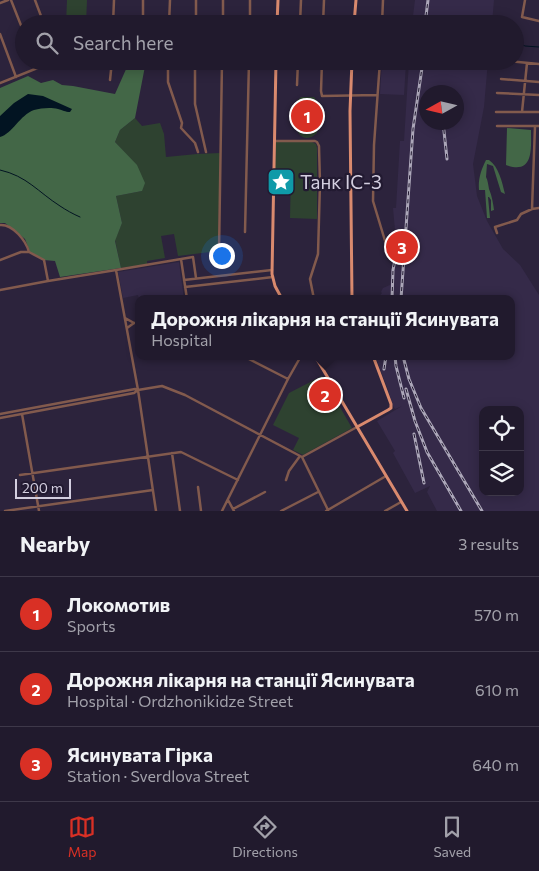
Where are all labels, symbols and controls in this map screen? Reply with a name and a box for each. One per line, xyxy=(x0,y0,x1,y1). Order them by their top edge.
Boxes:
search box xyxy=(15,15,524,70)
icon: search xyxy=(33,29,61,57)
text: Search here xyxy=(73,31,173,54)
north arrow xyxy=(419,85,464,130)
pin: 1 xyxy=(291,97,323,135)
place icon: Танк ІС-3 xyxy=(266,167,296,197)
place label: Танк ІС-3 xyxy=(300,170,382,193)
pin: 3 xyxy=(386,228,418,266)
your location xyxy=(209,243,235,269)
popup xyxy=(135,295,515,360)
text: Дорожня лікарня на станції Ясинувата xyxy=(151,307,499,330)
text: Hospital xyxy=(151,330,212,349)
pin: 2 xyxy=(309,376,341,414)
map controls xyxy=(479,406,524,496)
button: locate xyxy=(479,406,524,451)
button: layers xyxy=(479,451,524,496)
scale bar xyxy=(15,476,71,499)
text: 200 m xyxy=(22,479,63,496)
text: Nearby xyxy=(20,531,90,556)
text: 3 results xyxy=(458,534,519,553)
text: Локомотив xyxy=(67,593,170,616)
text: 1 xyxy=(32,605,40,624)
text: 570 m xyxy=(474,605,519,624)
text: Sports xyxy=(67,616,116,635)
text: Дорожня лікарня на станції Ясинувата xyxy=(67,668,415,691)
text: 2 xyxy=(31,680,41,699)
text: 610 m xyxy=(475,680,519,699)
text: Hospital · Ordzhonikidze Street xyxy=(67,691,293,710)
text: Ясинувата Гірка xyxy=(67,743,213,766)
text: 3 xyxy=(31,755,41,774)
text: 640 m xyxy=(472,755,519,774)
text: Station · Sverdlova Street xyxy=(67,766,249,785)
tab: Map xyxy=(68,813,97,860)
tab: Directions xyxy=(232,813,298,860)
tab: Saved xyxy=(433,813,471,860)

